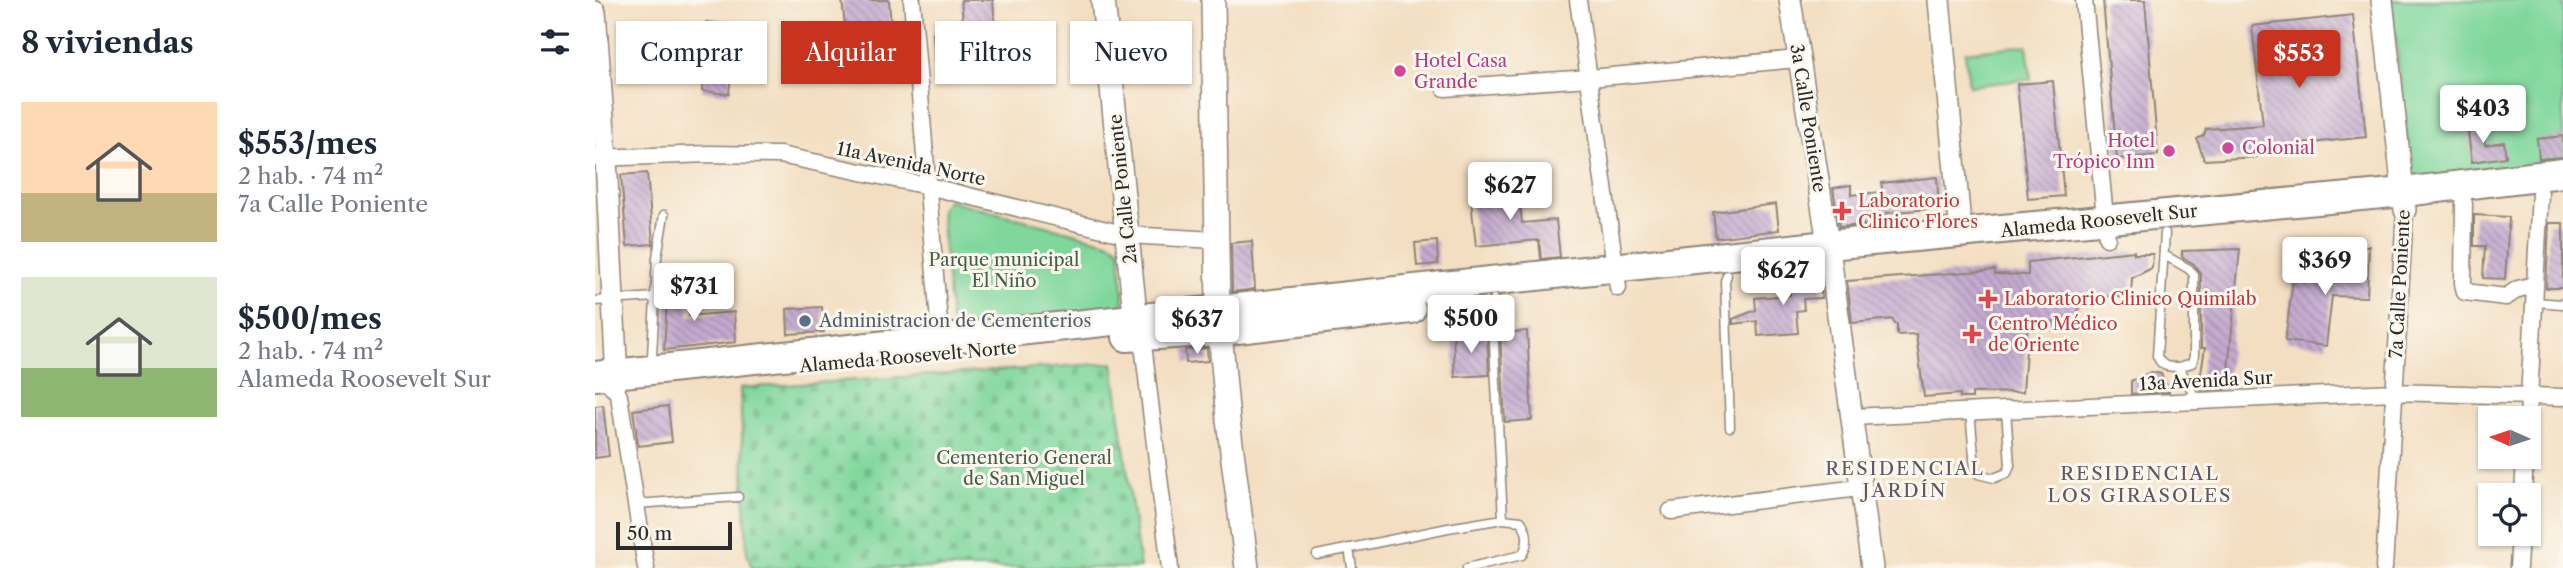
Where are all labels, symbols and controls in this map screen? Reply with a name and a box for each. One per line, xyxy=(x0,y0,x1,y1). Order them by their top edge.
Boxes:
chip: Comprar xyxy=(616,21,767,84)
chip: Alquilar xyxy=(781,21,921,84)
chip: Filtros xyxy=(935,21,1056,84)
chip: Nuevo xyxy=(1070,21,1192,84)
icon: filters xyxy=(536,23,574,61)
text: 8 viviendas xyxy=(21,24,194,61)
pin: $553 xyxy=(2258,31,2340,90)
text: $553 xyxy=(2273,39,2325,67)
street label: 3a Calle Poniente xyxy=(1785,42,1831,194)
place label: Hotel Casa Grande xyxy=(1414,50,1508,93)
marker: Hotel Casa Grande xyxy=(1392,63,1408,79)
pin: $403 xyxy=(2442,86,2524,145)
text: $403 xyxy=(2456,94,2510,122)
street label: 2a Calle Poniente xyxy=(1104,113,1142,265)
text: $553/mes xyxy=(238,125,378,162)
icon: home xyxy=(77,130,161,214)
place label: Hotel Trópico Inn xyxy=(2053,130,2155,173)
place label: Colonial xyxy=(2242,137,2315,159)
street label: 11a Avenida Norte xyxy=(835,138,987,190)
marker: Colonial xyxy=(2220,140,2236,156)
marker: Hotel Trópico Inn xyxy=(2161,143,2177,159)
text: 2 hab. · 74 m² xyxy=(238,162,383,190)
pin: $627 xyxy=(1469,162,1551,222)
text: $627 xyxy=(1484,171,1536,199)
text: 7a Calle Poniente xyxy=(238,190,428,218)
place label: Laboratorio Clinico Flores xyxy=(1858,190,1978,233)
street label: Alameda Roosevelt Sur xyxy=(1998,200,2199,242)
marker: Laboratorio Clinico Flores xyxy=(1832,201,1852,221)
street label: 7a Calle Poniente xyxy=(2385,209,2415,359)
pin: $369 xyxy=(2284,238,2366,297)
text: $369 xyxy=(2298,246,2352,274)
pin: $627 xyxy=(1742,247,1824,307)
park label: Parque municipal El Niño xyxy=(929,249,1079,292)
text: $627 xyxy=(1757,256,1809,284)
pin: $731 xyxy=(653,264,735,323)
text: $731 xyxy=(670,272,718,300)
place label: Laboratorio Clinico Quimilab xyxy=(2004,288,2257,310)
marker: Laboratorio Clinico Quimilab xyxy=(1978,289,1998,309)
pin: $637 xyxy=(1156,296,1238,356)
pin: $500 xyxy=(1430,296,1512,355)
text: $500/mes xyxy=(238,300,382,337)
text: $500 xyxy=(1444,304,1498,332)
icon: home xyxy=(77,305,161,389)
text: $637 xyxy=(1171,305,1223,333)
place label: Administracion de Cementerios xyxy=(818,310,1091,332)
marker: Administracion de Cementerios xyxy=(797,313,813,329)
place label: Centro Médico de Oriente xyxy=(1988,313,2118,356)
marker: Centro Médico de Oriente xyxy=(1962,324,1982,344)
text: 2 hab. · 74 m² xyxy=(238,337,383,365)
street label: Alameda Roosevelt Norte xyxy=(797,337,1018,378)
text: Alameda Roosevelt Sur xyxy=(238,365,491,393)
street label: 13a Avenida Sur xyxy=(2139,366,2274,395)
north arrow xyxy=(2478,406,2541,469)
map controls xyxy=(2478,406,2541,546)
park label: Cementerio General de San Miguel xyxy=(936,447,1112,490)
district label: RESIDENCIAL JARDÍN xyxy=(1825,457,1985,502)
district label: RESIDENCIAL LOS GIRASOLES xyxy=(2047,462,2233,507)
button: locate xyxy=(2478,483,2541,546)
scale bar xyxy=(616,519,731,551)
text: 50 m xyxy=(627,522,672,545)

